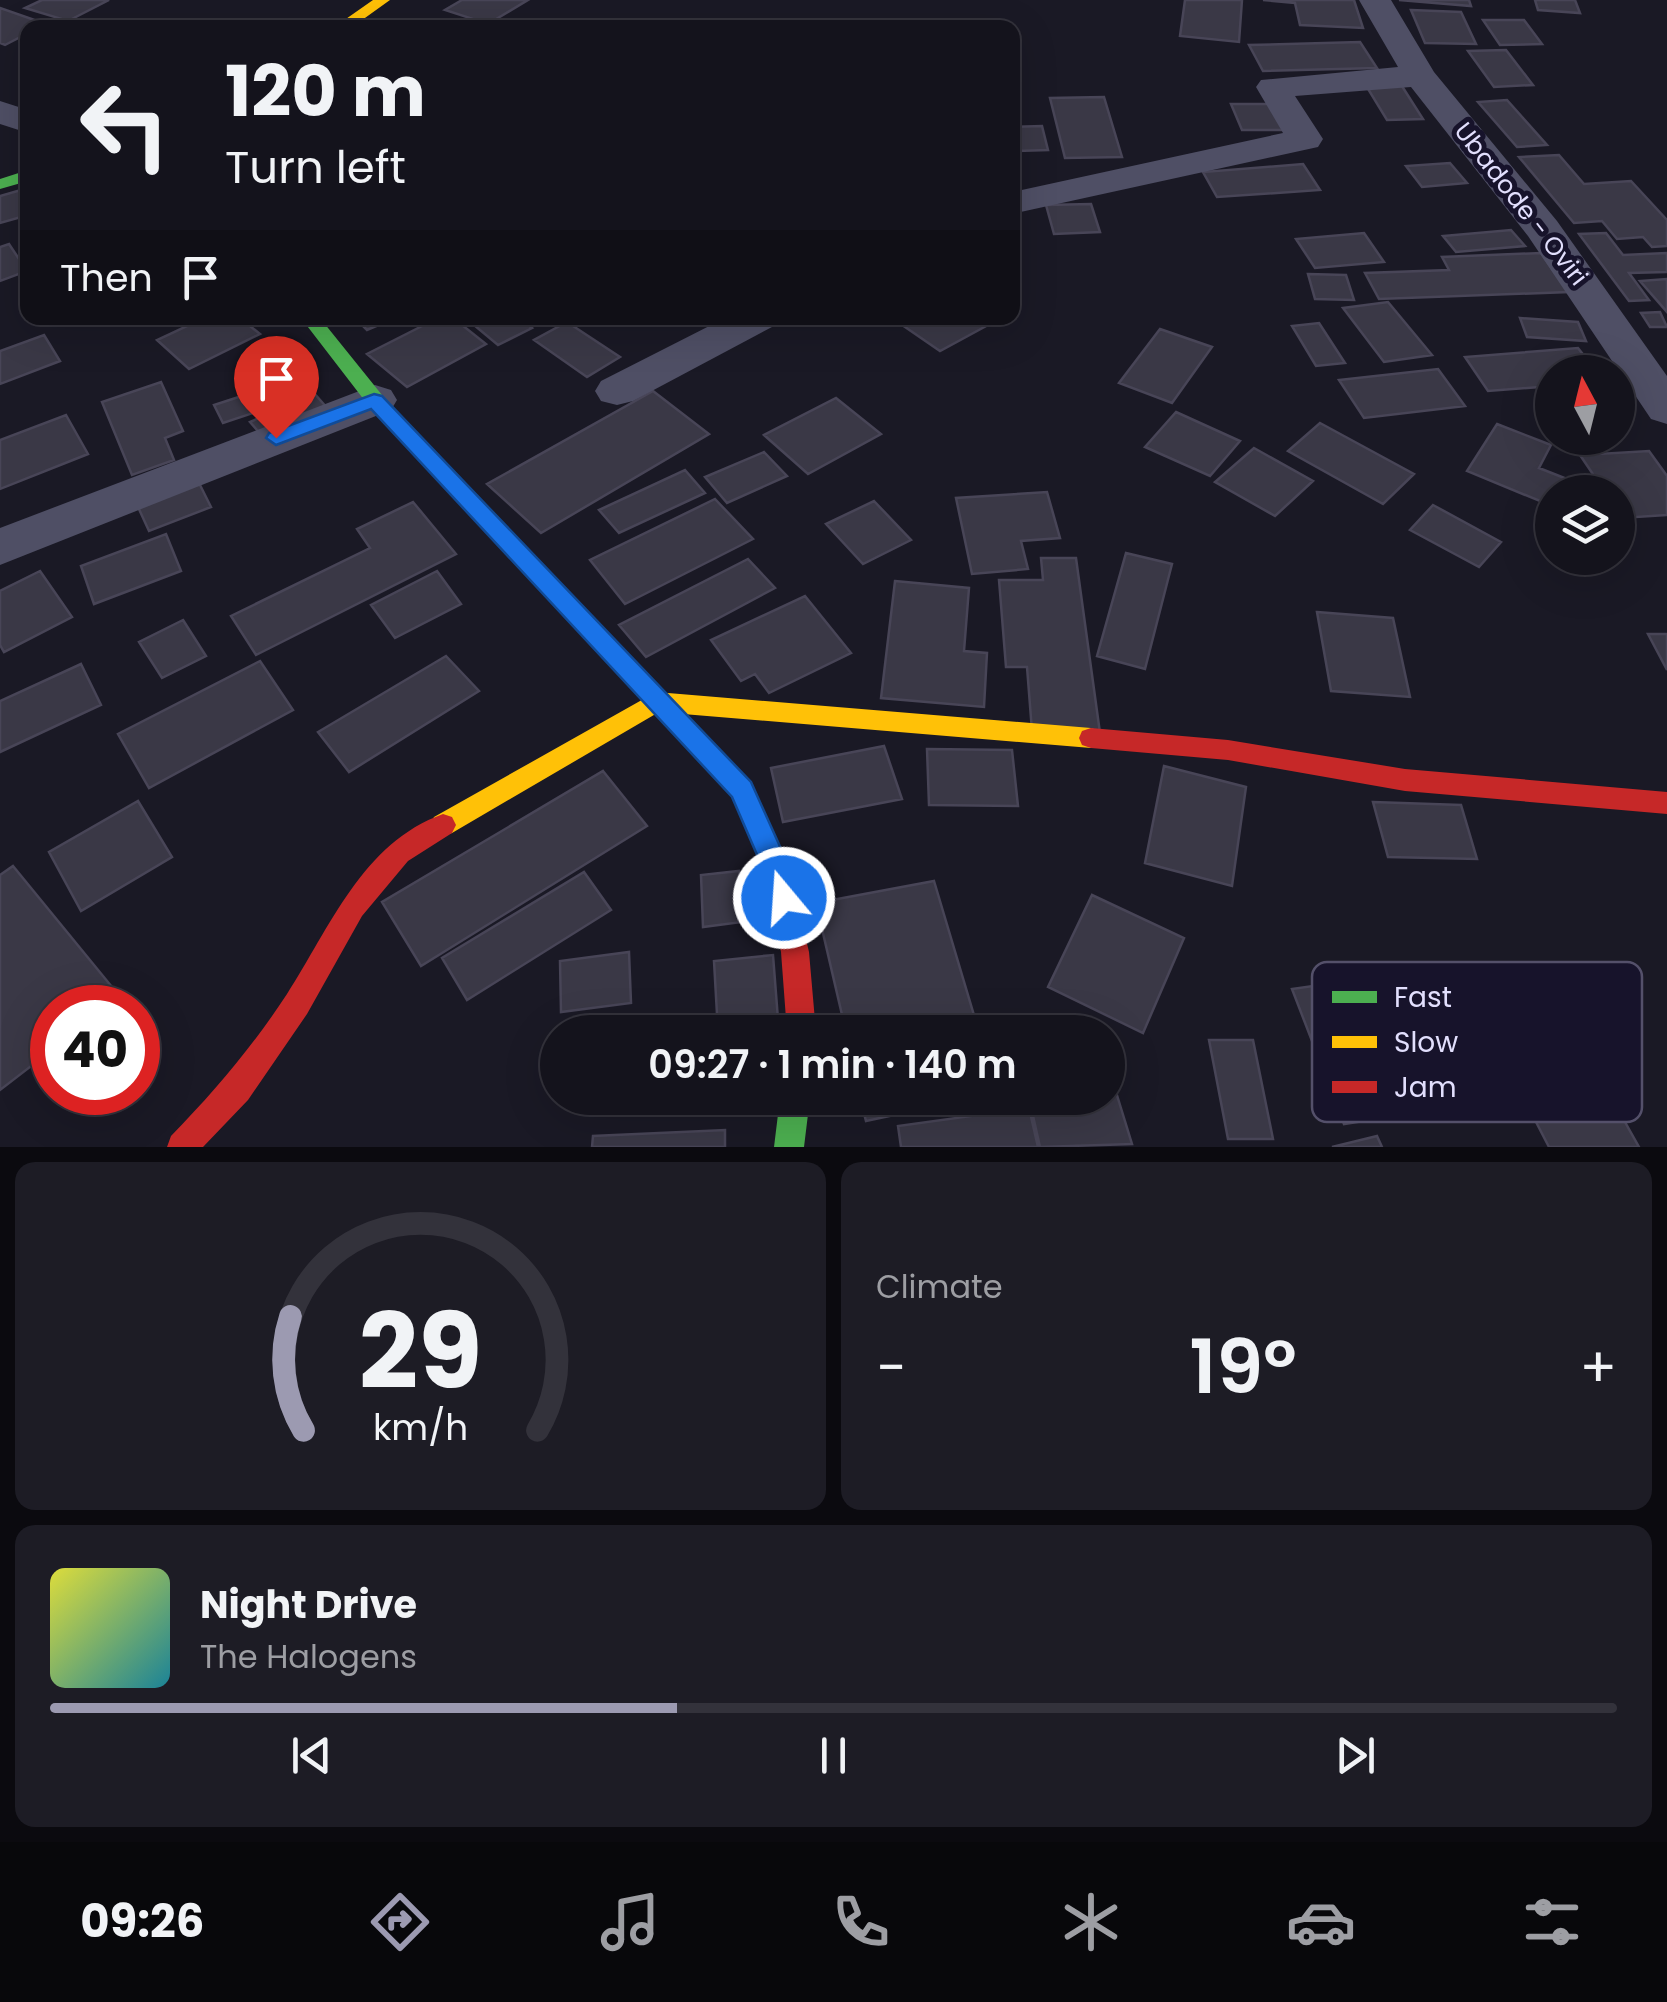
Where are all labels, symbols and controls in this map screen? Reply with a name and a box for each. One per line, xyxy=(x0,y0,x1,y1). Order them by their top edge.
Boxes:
text: 120 m xyxy=(225,42,426,141)
icon: left xyxy=(60,60,190,190)
street label: Ubadode - Oviri xyxy=(1446,115,1596,293)
text: Turn left xyxy=(225,136,406,199)
icon: arrive xyxy=(173,250,228,305)
text: Then xyxy=(60,251,153,304)
pin xyxy=(234,336,319,439)
icon: arrive xyxy=(249,351,304,406)
north arrow xyxy=(1535,355,1635,455)
map controls xyxy=(1535,355,1635,575)
button: layers xyxy=(1535,475,1635,575)
position arrow xyxy=(732,846,836,950)
legend xyxy=(1312,962,1642,1122)
text: Fast xyxy=(1394,978,1452,1017)
speed limit sign: 40 xyxy=(30,985,160,1115)
text: Slow xyxy=(1394,1023,1458,1062)
text: 09:27 · 1 min · 140 m xyxy=(648,1038,1017,1091)
text: Jam xyxy=(1394,1068,1457,1107)
text: Climate xyxy=(876,1264,1003,1309)
text: 29 xyxy=(359,1279,482,1424)
text: 19° xyxy=(1189,1314,1297,1419)
text: − xyxy=(876,1329,906,1406)
text: + xyxy=(1579,1329,1617,1406)
text: km/h xyxy=(373,1402,468,1453)
text: Night Drive xyxy=(200,1578,417,1631)
text: The Halogens xyxy=(200,1634,417,1679)
icon: previous xyxy=(284,1728,339,1783)
icon: pause xyxy=(806,1728,861,1783)
icon: next xyxy=(1328,1728,1383,1783)
icon: directions xyxy=(365,1887,435,1957)
icon: music xyxy=(595,1887,665,1957)
icon: phone xyxy=(826,1887,896,1957)
icon: climate xyxy=(1056,1887,1126,1957)
icon: car xyxy=(1286,1887,1356,1957)
icon: filters xyxy=(1517,1887,1587,1957)
text: 09:26 xyxy=(80,1890,204,1953)

